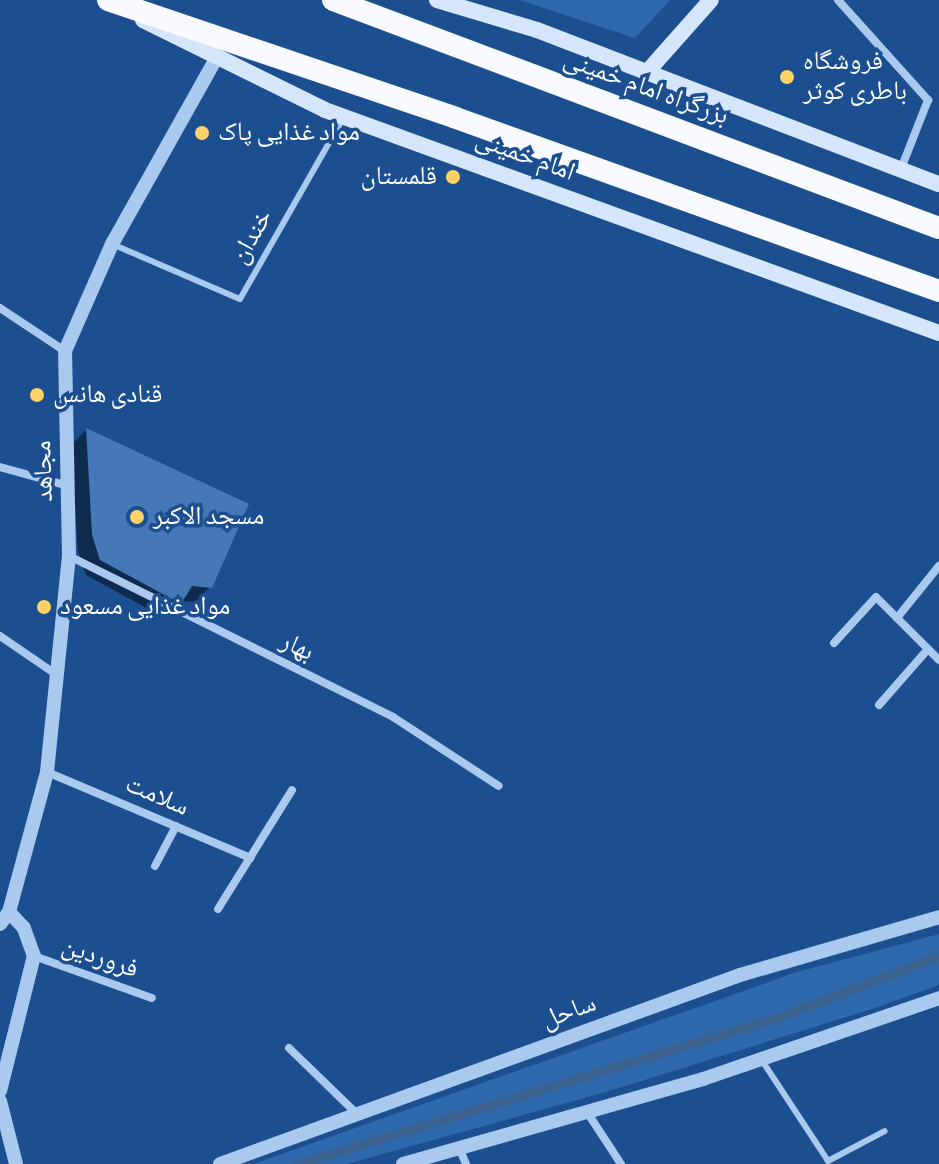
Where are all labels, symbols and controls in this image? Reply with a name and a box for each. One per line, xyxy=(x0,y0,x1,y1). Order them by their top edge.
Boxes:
street label: بزرگراه امام خمینی xyxy=(559,44,733,132)
place label: فروشگاه باطری کوثر xyxy=(803,46,907,108)
marker: فروشگاه باطری کوثر xyxy=(778,68,796,86)
place label: مواد غذایی پاک xyxy=(218,117,360,149)
marker: مواد غذایی پاک xyxy=(193,124,211,142)
street label: امام خمینی xyxy=(471,124,579,188)
place label: قلمستان xyxy=(361,161,437,193)
marker: قلمستان xyxy=(444,168,462,186)
street label: خندان xyxy=(224,204,280,270)
place label: قنادی هانس xyxy=(53,379,162,411)
marker: قنادی هانس xyxy=(28,386,46,404)
street label: مجاهد xyxy=(27,440,61,502)
place label: مسجد الاکبر xyxy=(153,501,264,533)
marker: مسجد الاکبر xyxy=(128,508,146,526)
place label: مواد غذایی مسعود xyxy=(60,591,230,623)
marker: مواد غذایی مسعود xyxy=(35,598,53,616)
street label: بهار xyxy=(275,626,319,668)
street label: سلامت xyxy=(120,769,194,823)
street label: فروردین xyxy=(58,930,142,986)
street label: ساحل xyxy=(538,988,600,1036)

